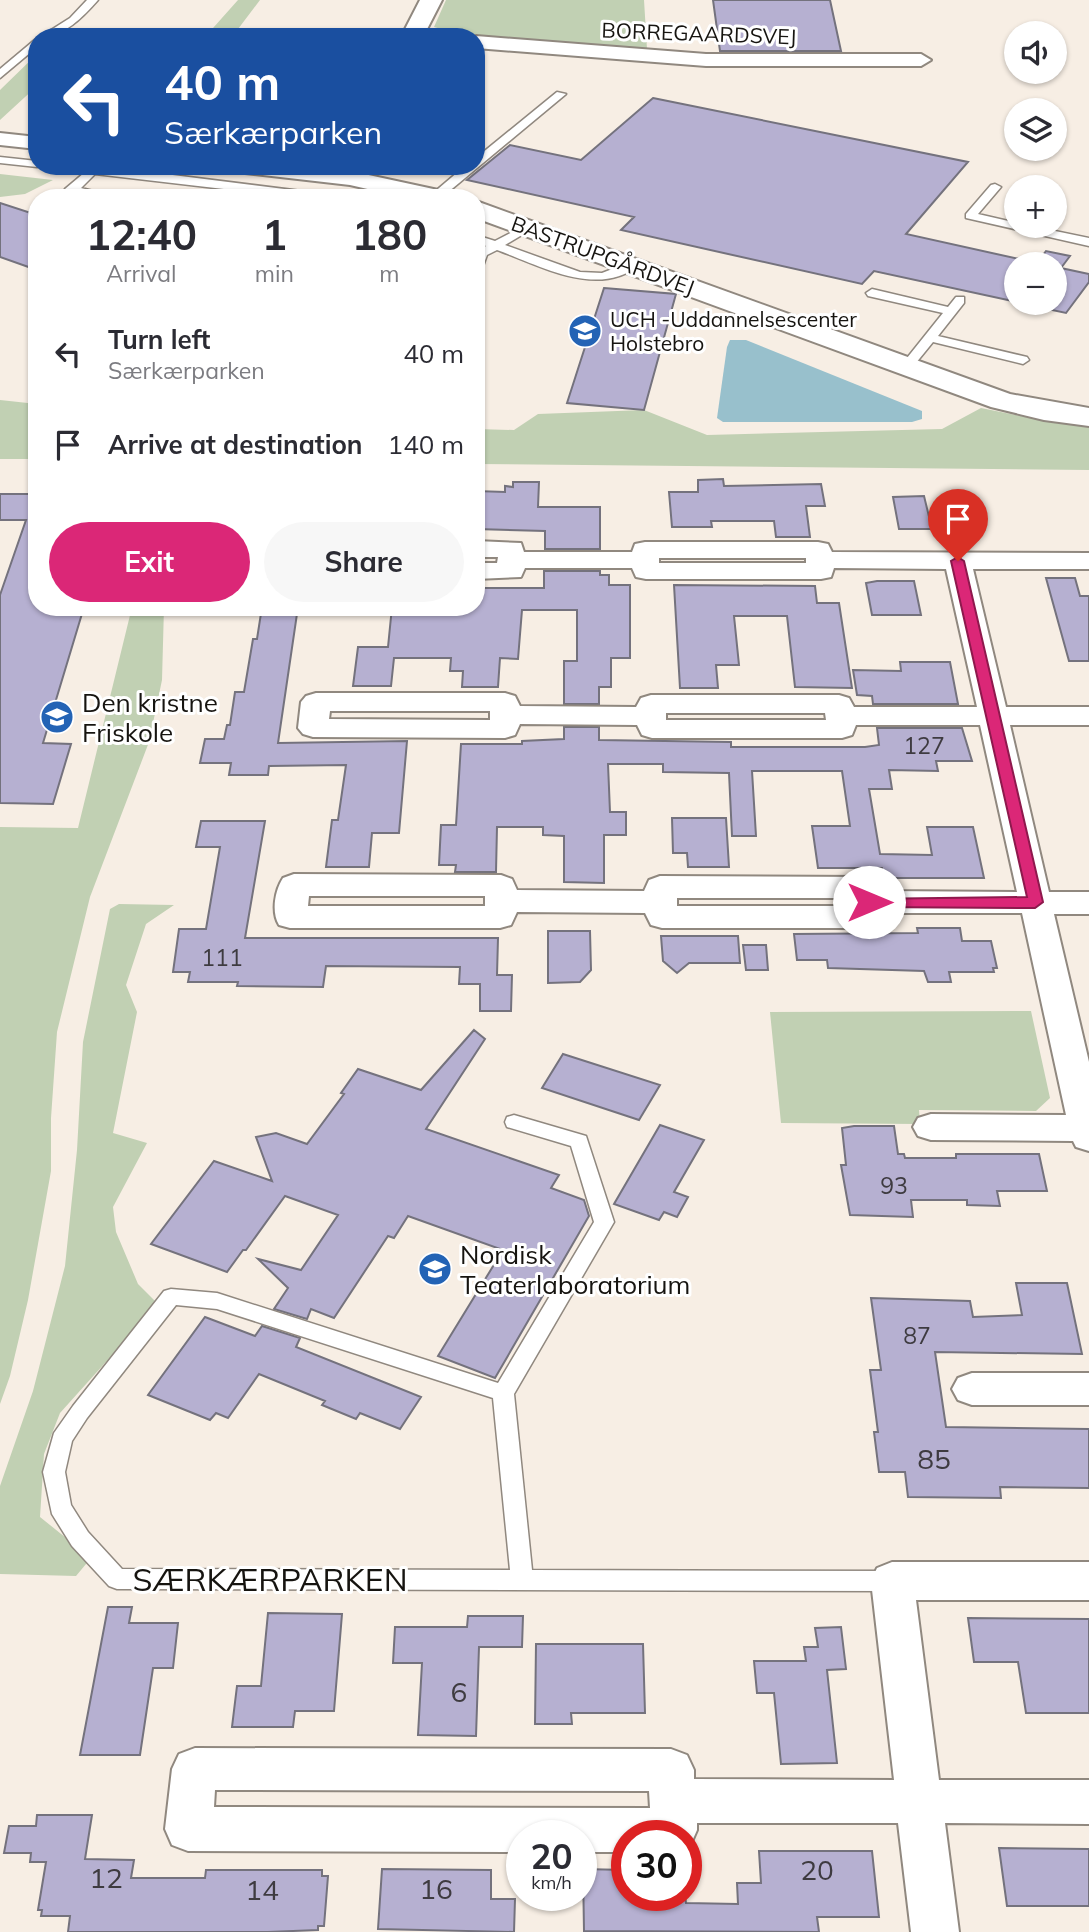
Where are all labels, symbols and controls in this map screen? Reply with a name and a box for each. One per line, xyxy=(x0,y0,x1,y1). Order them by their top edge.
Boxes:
street label: BORREGAARDSVEJ xyxy=(601,17,797,49)
map controls xyxy=(1004,21,1067,315)
button: sound xyxy=(1004,21,1067,84)
text: 40 m xyxy=(164,51,280,112)
icon: left xyxy=(49,56,140,147)
button: layers xyxy=(1004,98,1067,161)
text: Særkærparken xyxy=(164,112,382,152)
button: + xyxy=(1004,175,1067,238)
text: 12:40 xyxy=(86,208,197,261)
text: 1 xyxy=(262,208,287,261)
text: 180 xyxy=(352,208,427,261)
street label: BASTRUPGÅRDVEJ xyxy=(508,210,698,300)
button: − xyxy=(1004,252,1067,315)
text: Arrival xyxy=(106,259,177,288)
text: min xyxy=(255,259,294,288)
text: m xyxy=(379,259,400,288)
place label: UCH -Uddannelsescenter Holstebro xyxy=(610,306,857,356)
school or university icon: UCH -Uddannelsescenter Holstebro xyxy=(566,312,604,350)
text: Turn left xyxy=(108,323,210,356)
icon: left xyxy=(49,335,87,373)
text: 40 m xyxy=(403,337,464,370)
text: Særkærparken xyxy=(108,356,265,385)
icon: arrive xyxy=(49,426,87,464)
text: Arrive at destination xyxy=(108,428,363,461)
text: 140 m xyxy=(388,428,464,461)
pin xyxy=(928,489,988,561)
icon: arrive xyxy=(939,500,977,538)
button: Exit xyxy=(49,522,250,602)
button: Share xyxy=(264,522,464,602)
place label: Den kristne Friskole xyxy=(82,686,218,749)
school or university icon: Den kristne Friskole xyxy=(38,698,76,736)
house number: 127 xyxy=(903,731,945,760)
position arrow xyxy=(832,865,906,939)
house number: 111 xyxy=(201,943,243,972)
house number: 93 xyxy=(880,1171,908,1200)
place label: Nordisk Teaterlaboratorium xyxy=(460,1238,690,1301)
school or university icon: Nordisk Teaterlaboratorium xyxy=(416,1250,454,1288)
house number: 87 xyxy=(903,1321,931,1350)
house number: 85 xyxy=(917,1441,951,1476)
street label: SÆRKÆRPARKEN xyxy=(132,1559,408,1599)
house number: 6 xyxy=(451,1674,467,1709)
speed limit sign: 30 xyxy=(611,1820,702,1911)
text: 20 xyxy=(530,1834,573,1878)
house number: 20 xyxy=(800,1852,834,1887)
house number: 12 xyxy=(89,1860,123,1895)
house number: 16 xyxy=(419,1871,453,1906)
text: km/h xyxy=(531,1871,572,1894)
house number: 14 xyxy=(245,1872,279,1907)

